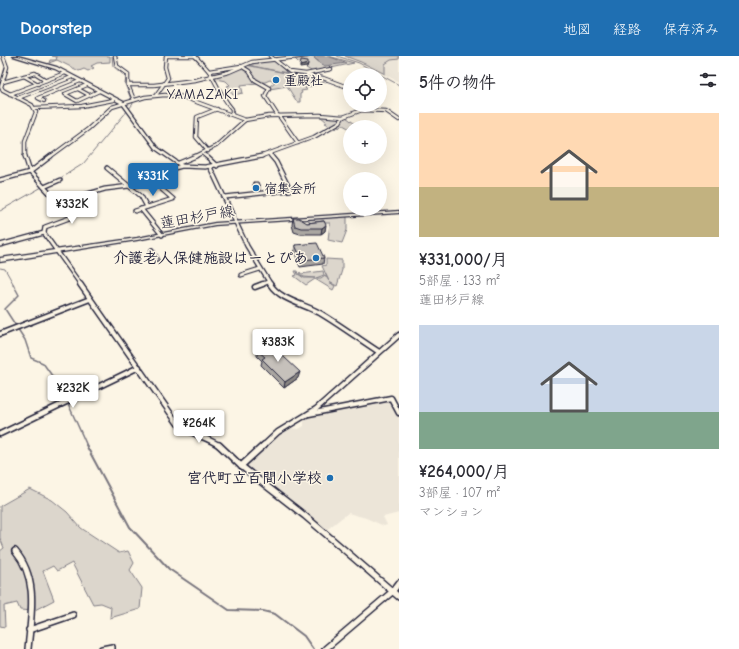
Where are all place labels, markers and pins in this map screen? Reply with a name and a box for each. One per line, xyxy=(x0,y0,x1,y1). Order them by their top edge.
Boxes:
place label: 重殿社 xyxy=(284,73,323,88)
marker: 重殿社 xyxy=(271,75,281,85)
pin: ¥331K xyxy=(125,163,181,197)
place label: 宿集会所 xyxy=(264,181,316,196)
marker: 宿集会所 xyxy=(251,183,261,193)
pin: ¥332K xyxy=(44,191,100,225)
place label: 介護老人保健施設はーとぴあ xyxy=(113,249,308,267)
marker: 介護老人保健施設はーとぴあ xyxy=(311,253,321,263)
pin: ¥383K xyxy=(250,329,306,363)
pin: ¥232K xyxy=(45,375,101,409)
pin: ¥264K xyxy=(171,410,227,444)
place label: 宮代町立百間小学校 xyxy=(187,469,322,487)
marker: 宮代町立百間小学校 xyxy=(325,473,335,483)

